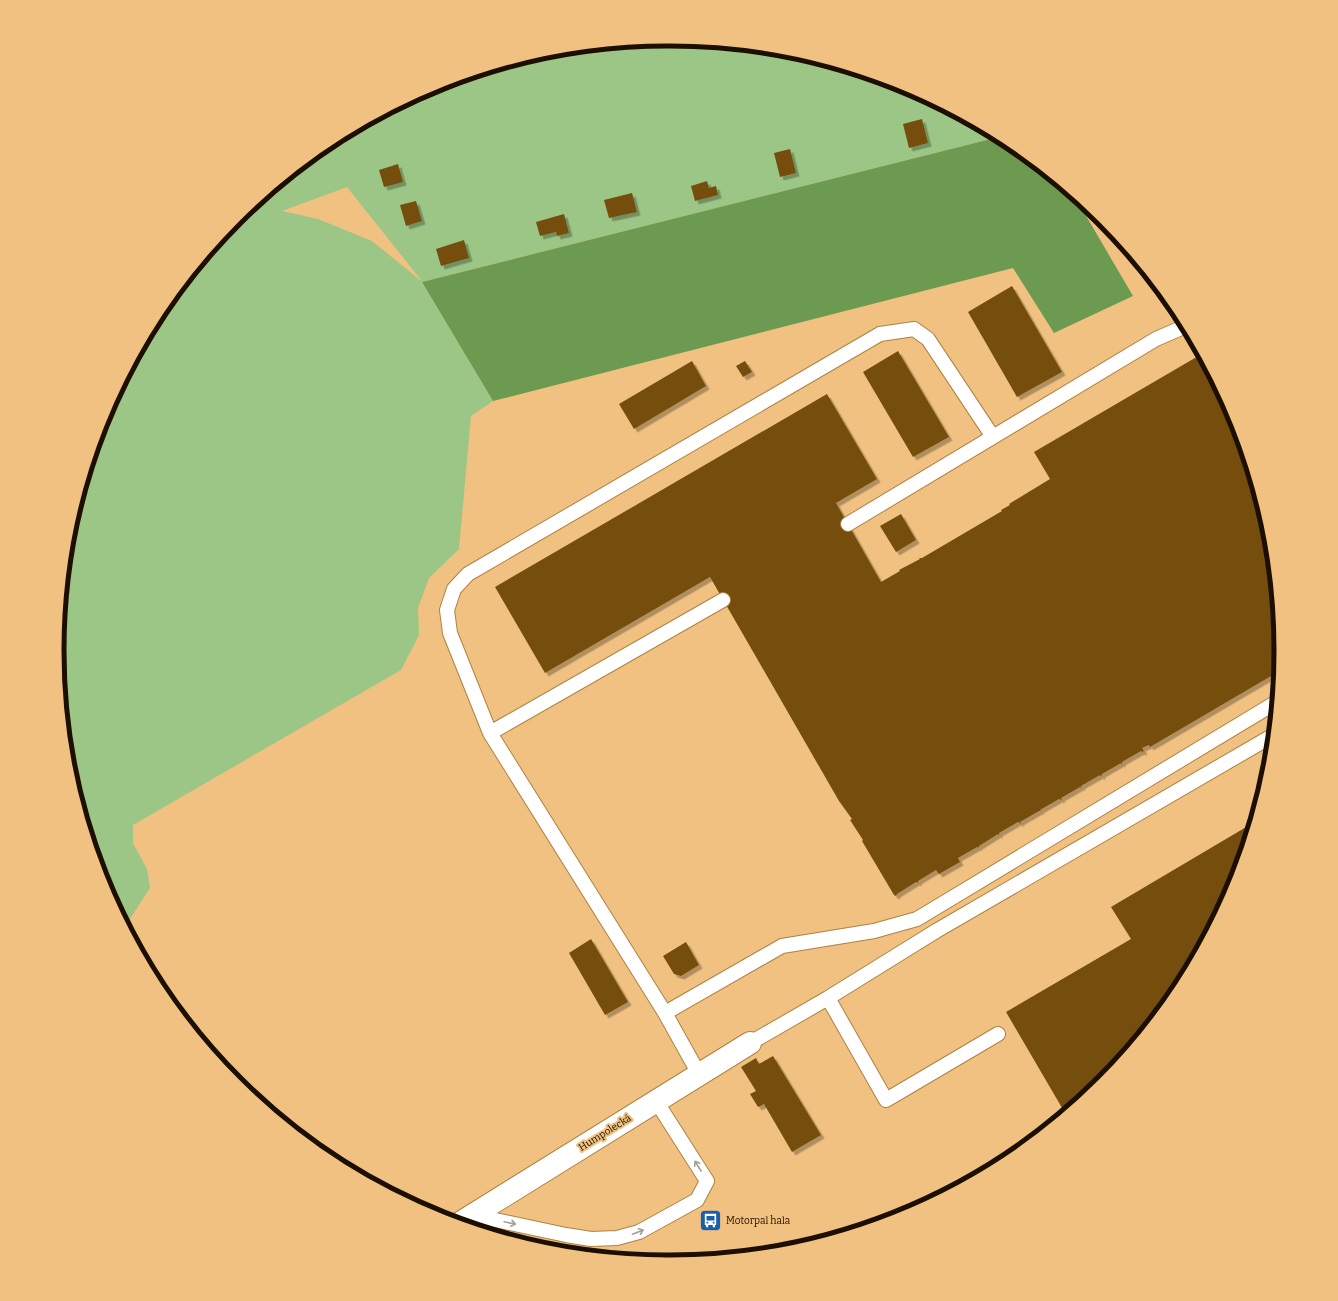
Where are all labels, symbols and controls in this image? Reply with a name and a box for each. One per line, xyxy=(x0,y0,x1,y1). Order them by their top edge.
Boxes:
street label: Humpolecká xyxy=(577,1112,634,1154)
one-way arrow xyxy=(694,1161,702,1172)
bus stop icon: Motorpal hala xyxy=(697,1208,723,1234)
place label: Motorpal hala xyxy=(726,1215,791,1227)
one-way arrow xyxy=(504,1220,517,1228)
one-way arrow xyxy=(631,1227,643,1235)

